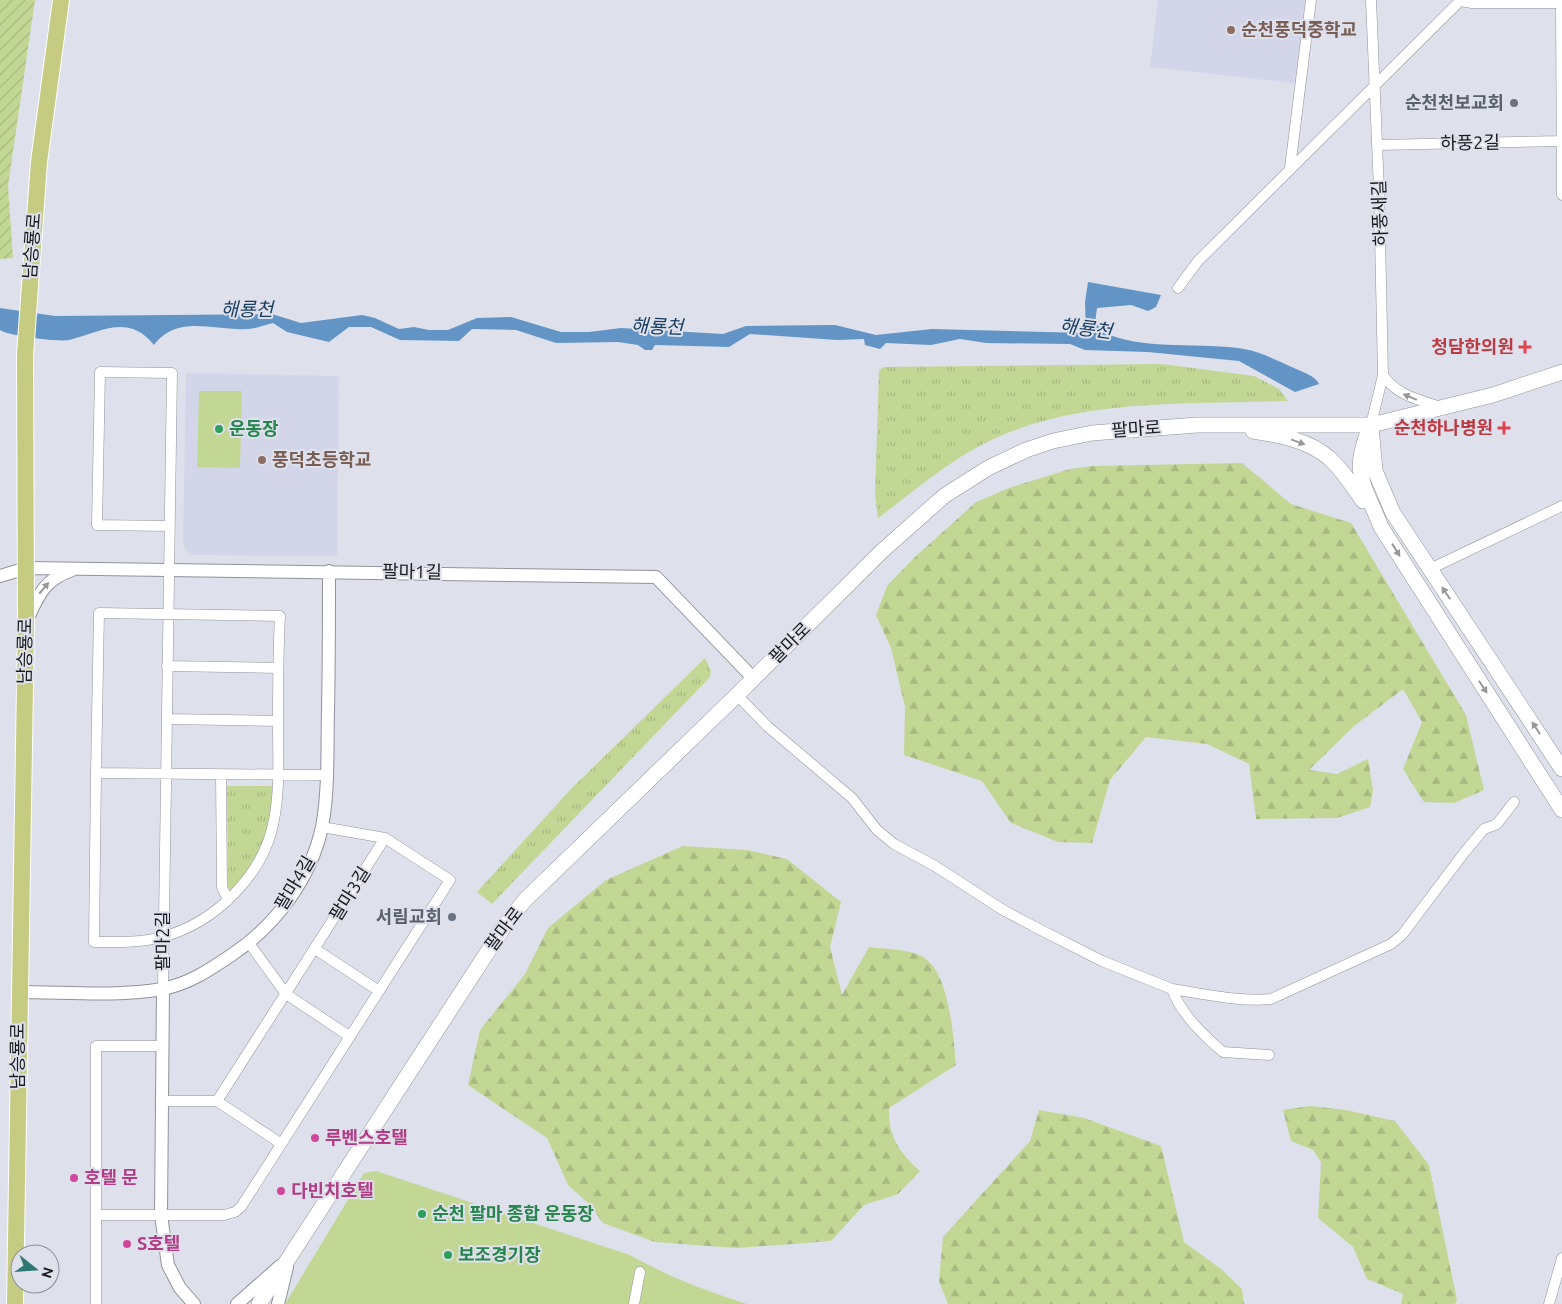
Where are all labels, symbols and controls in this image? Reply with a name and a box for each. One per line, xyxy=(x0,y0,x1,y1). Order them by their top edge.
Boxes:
place label: 순천풍덕중학교 xyxy=(1241,19,1357,39)
marker: 순천풍덕중학교 xyxy=(1225,24,1237,36)
place label: 순천천보교회 xyxy=(1405,92,1504,112)
marker: 순천천보교회 xyxy=(1508,97,1520,109)
street label: 하풍2길 xyxy=(1440,131,1500,153)
street label: 하풍새길 xyxy=(1368,180,1390,246)
street label: 남승룡로 xyxy=(19,212,43,280)
water label: 해룡천 xyxy=(221,298,275,320)
water label: 해룡천 xyxy=(630,314,685,338)
water label: 해룡천 xyxy=(1059,314,1115,342)
place label: 청담한의원 xyxy=(1431,336,1514,356)
marker: 청담한의원 xyxy=(1518,340,1532,354)
one-way arrow xyxy=(1403,392,1417,400)
street label: 팔마로 xyxy=(1110,416,1161,440)
place label: 순천하나병원 xyxy=(1394,417,1493,437)
place label: 운동장 xyxy=(229,418,279,438)
marker: 순천하나병원 xyxy=(1497,421,1511,435)
marker: 운동장 xyxy=(213,423,225,435)
one-way arrow xyxy=(1291,439,1306,446)
place label: 풍덕초등학교 xyxy=(272,449,371,469)
marker: 풍덕초등학교 xyxy=(256,454,268,466)
one-way arrow xyxy=(1391,543,1400,557)
street label: 팔마1길 xyxy=(382,560,442,582)
one-way arrow xyxy=(39,582,50,595)
one-way arrow xyxy=(1441,586,1451,599)
street label: 남승룡로 xyxy=(13,618,35,684)
street label: 팔마로 xyxy=(765,618,814,667)
one-way arrow xyxy=(1478,681,1488,694)
one-way arrow xyxy=(1531,721,1540,735)
street label: 팔마4길 xyxy=(270,852,318,913)
street label: 팔마3길 xyxy=(325,863,373,924)
street label: 팔마로 xyxy=(480,903,526,954)
place label: 서림교회 xyxy=(376,906,442,926)
street label: 팔마2길 xyxy=(152,911,172,971)
marker: 서림교회 xyxy=(446,911,458,923)
street label: 남승룡로 xyxy=(7,1023,27,1089)
place label: 루벤스호텔 xyxy=(325,1127,408,1147)
marker: 루벤스호텔 xyxy=(309,1132,321,1144)
place label: 호텔 문 xyxy=(84,1167,138,1187)
marker: 호텔 문 xyxy=(68,1172,80,1184)
place label: 다빈치호텔 xyxy=(291,1180,374,1200)
marker: 다빈치호텔 xyxy=(275,1185,287,1197)
place label: 순천 팔마 종합 운동장 xyxy=(432,1203,594,1223)
marker: 순천 팔마 종합 운동장 xyxy=(416,1208,428,1220)
place label: S호텔 xyxy=(137,1233,180,1253)
marker: S호텔 xyxy=(121,1238,133,1250)
north arrow xyxy=(10,1244,60,1294)
place label: 보조경기장 xyxy=(458,1244,541,1264)
marker: 보조경기장 xyxy=(442,1249,454,1261)
text: N xyxy=(38,1265,57,1280)

